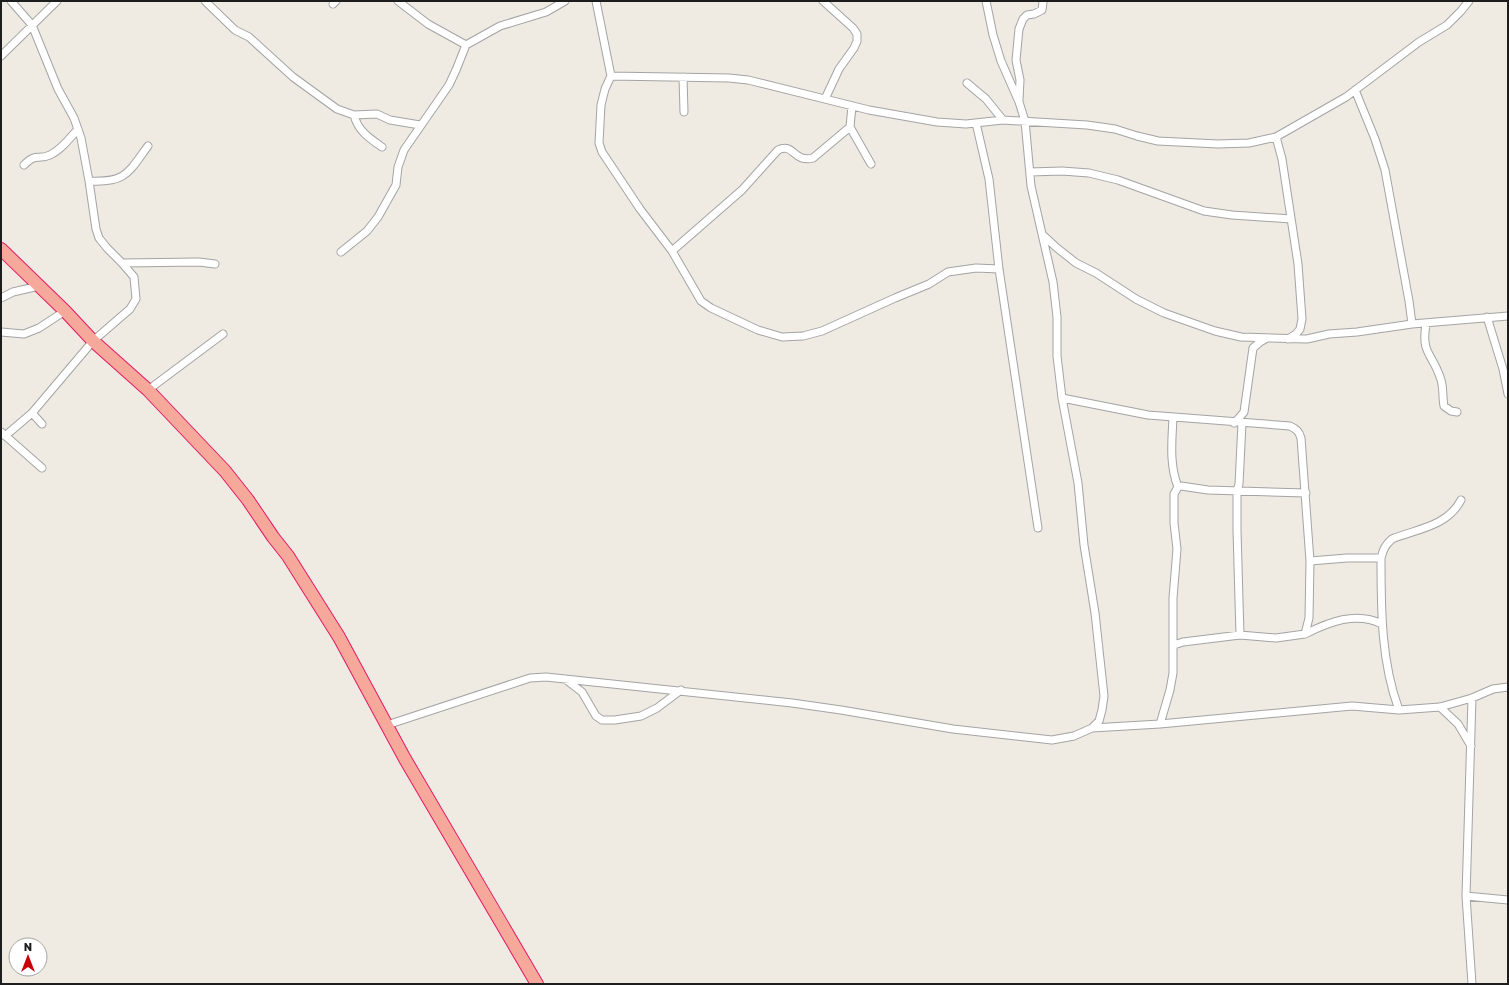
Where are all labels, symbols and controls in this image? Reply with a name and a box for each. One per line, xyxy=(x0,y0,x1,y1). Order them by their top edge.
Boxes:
north arrow xyxy=(8,937,48,977)
text: N xyxy=(24,940,32,953)

